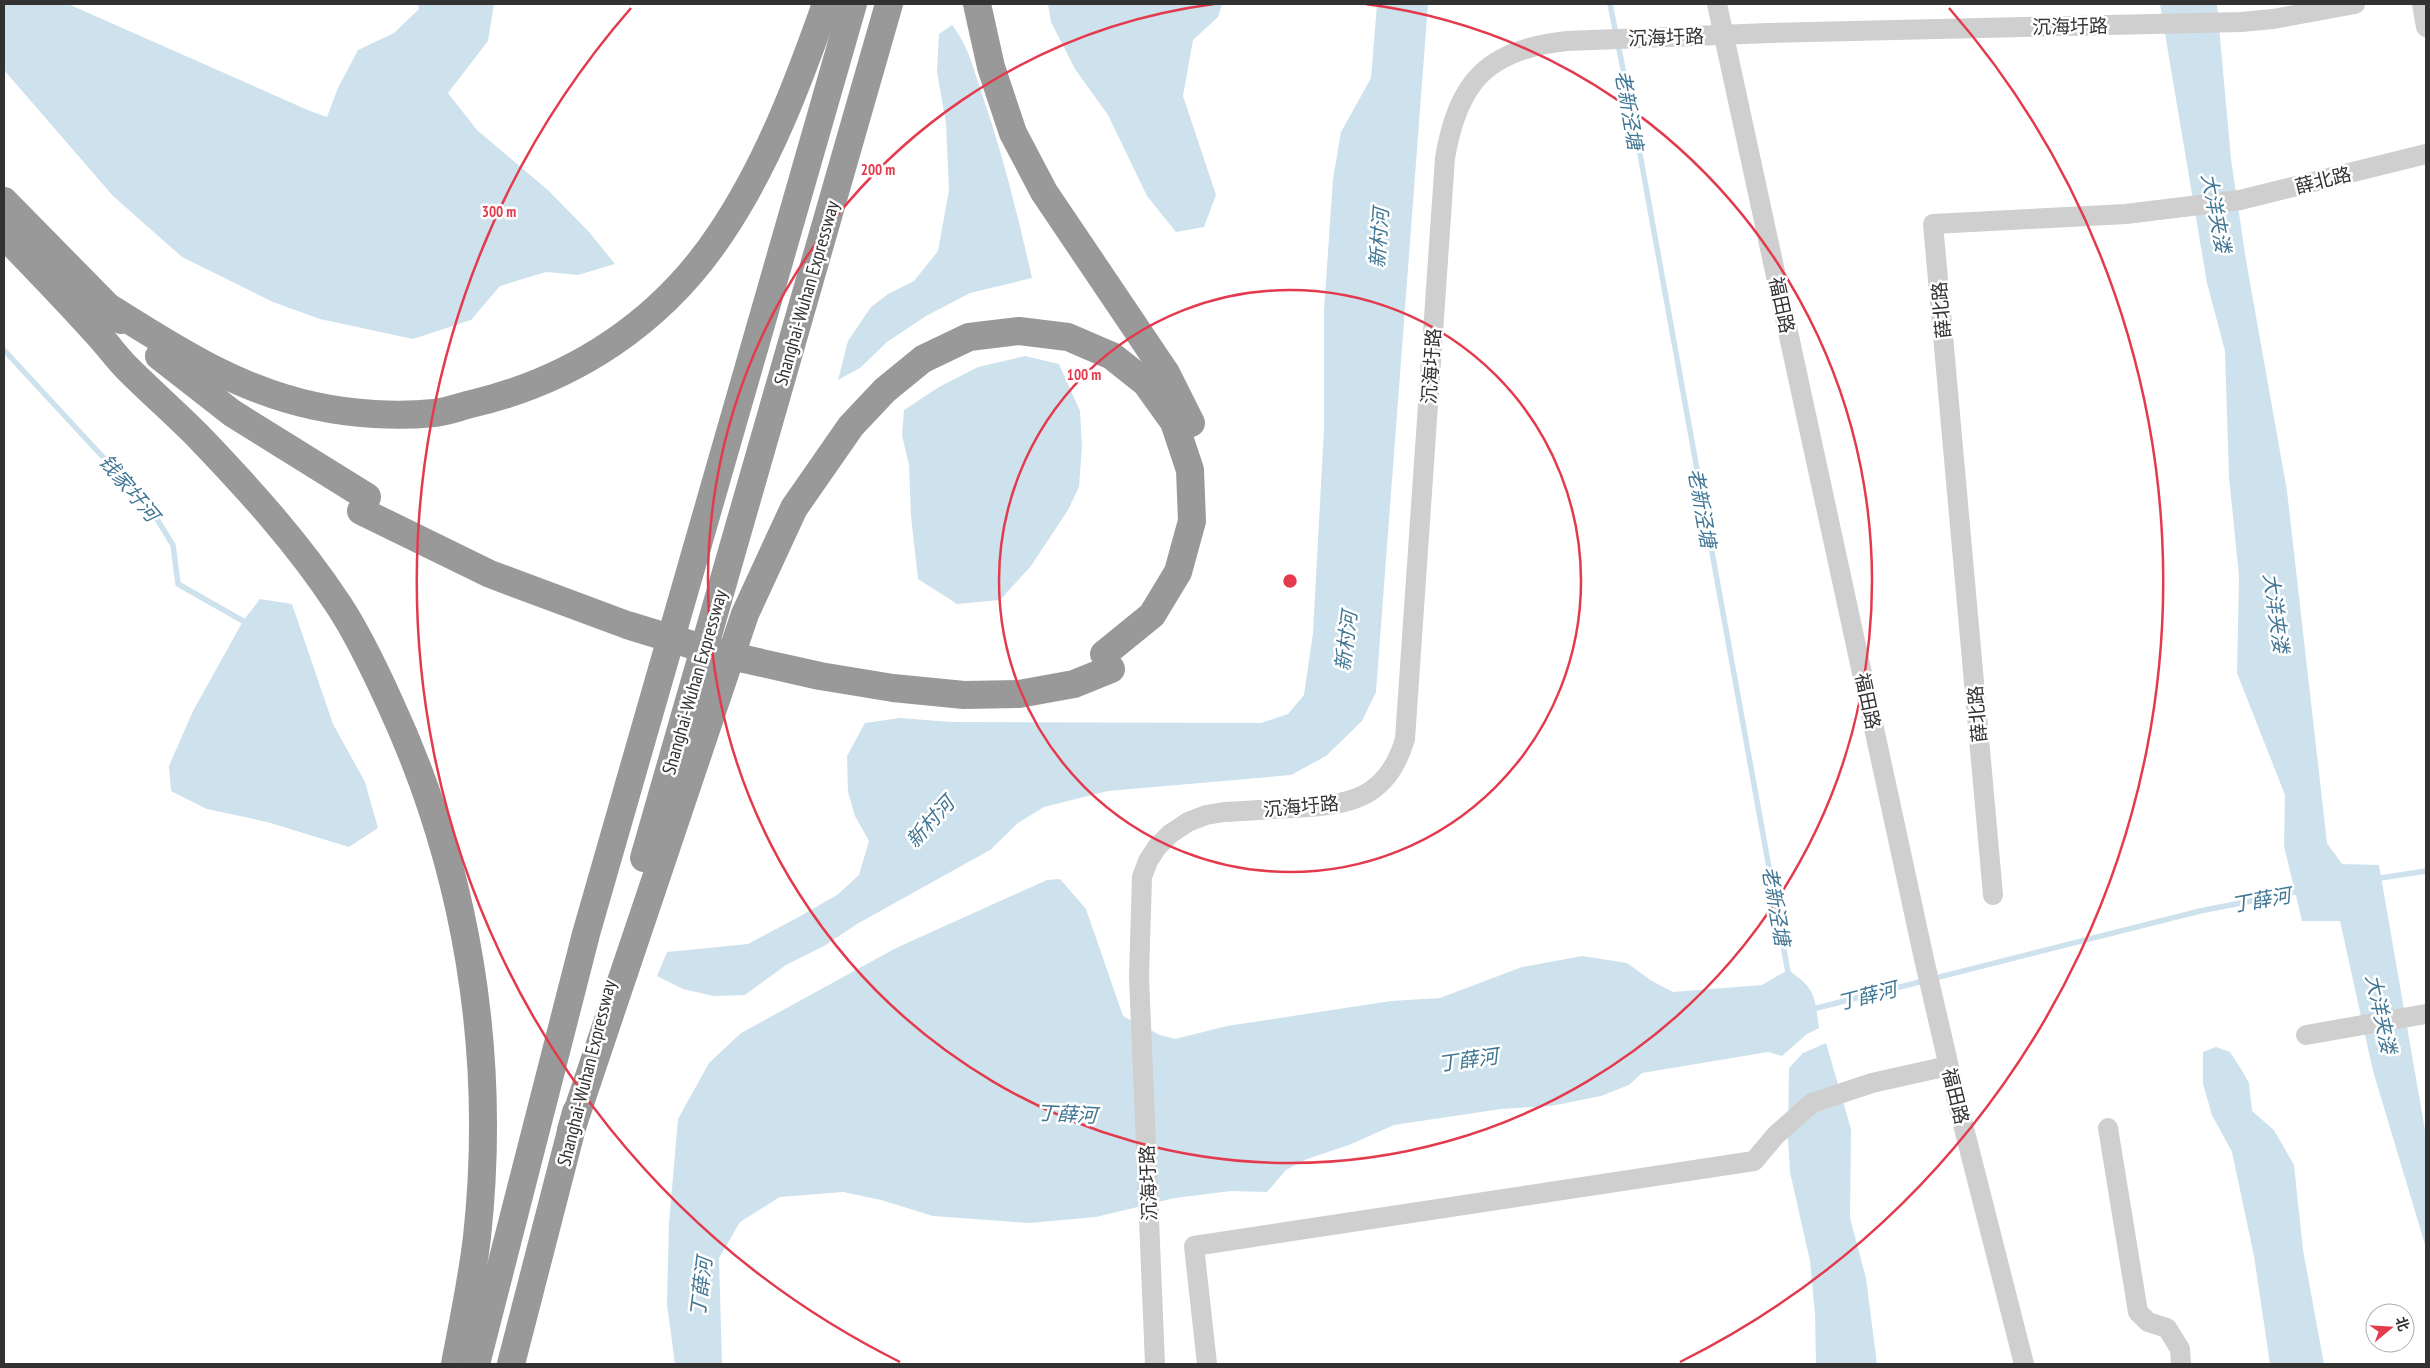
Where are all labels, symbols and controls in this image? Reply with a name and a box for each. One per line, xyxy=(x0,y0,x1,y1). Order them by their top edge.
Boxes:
street label: 沉海圩路 xyxy=(2032,13,2108,39)
street label: 沉海圩路 xyxy=(1628,24,1704,50)
water label: 老新泾塘 xyxy=(1609,68,1649,155)
text: 200 m xyxy=(861,160,895,179)
street label: 薛北路 xyxy=(2292,161,2354,199)
water label: 大洋夹溇 xyxy=(2196,171,2237,257)
street label: Shanghai-Wuhan Expressway xyxy=(768,197,844,388)
text: 300 m xyxy=(482,202,516,221)
water label: 新村河 xyxy=(1364,203,1394,269)
street label: 福田路 xyxy=(1764,275,1800,335)
street label: 薛北路 xyxy=(1927,281,1955,339)
street label: 沉海圩路 xyxy=(1416,327,1446,405)
text: 100 m xyxy=(1067,365,1101,384)
water label: 钱家圩河 xyxy=(93,449,167,530)
water label: 老新泾塘 xyxy=(1682,466,1722,553)
centre of rings xyxy=(1281,572,1299,590)
water label: 大洋夹溇 xyxy=(2258,572,2295,656)
street label: Shanghai-Wuhan Expressway xyxy=(656,586,732,777)
water label: 新村河 xyxy=(1329,606,1363,672)
street label: 福田路 xyxy=(1850,671,1886,731)
street label: 薛北路 xyxy=(1963,685,1991,743)
water label: 新村河 xyxy=(900,788,962,853)
street label: 沉海圩路 xyxy=(1262,791,1340,821)
water label: 老新泾塘 xyxy=(1756,864,1796,951)
water label: 丁薛河 xyxy=(2229,881,2297,918)
water label: 大洋夹溇 xyxy=(2360,972,2402,1058)
water label: 丁薛河 xyxy=(1835,975,1903,1016)
street label: Shanghai-Wuhan Expressway xyxy=(551,977,621,1169)
water label: 丁薛河 xyxy=(1436,1042,1503,1077)
street label: 福田路 xyxy=(1937,1065,1975,1127)
water label: 丁薛河 xyxy=(1036,1099,1102,1129)
street label: 沉海圩路 xyxy=(1135,1145,1161,1221)
water label: 丁薛河 xyxy=(684,1252,718,1318)
north arrow xyxy=(2365,1303,2415,1353)
text: 北 xyxy=(2392,1315,2413,1333)

